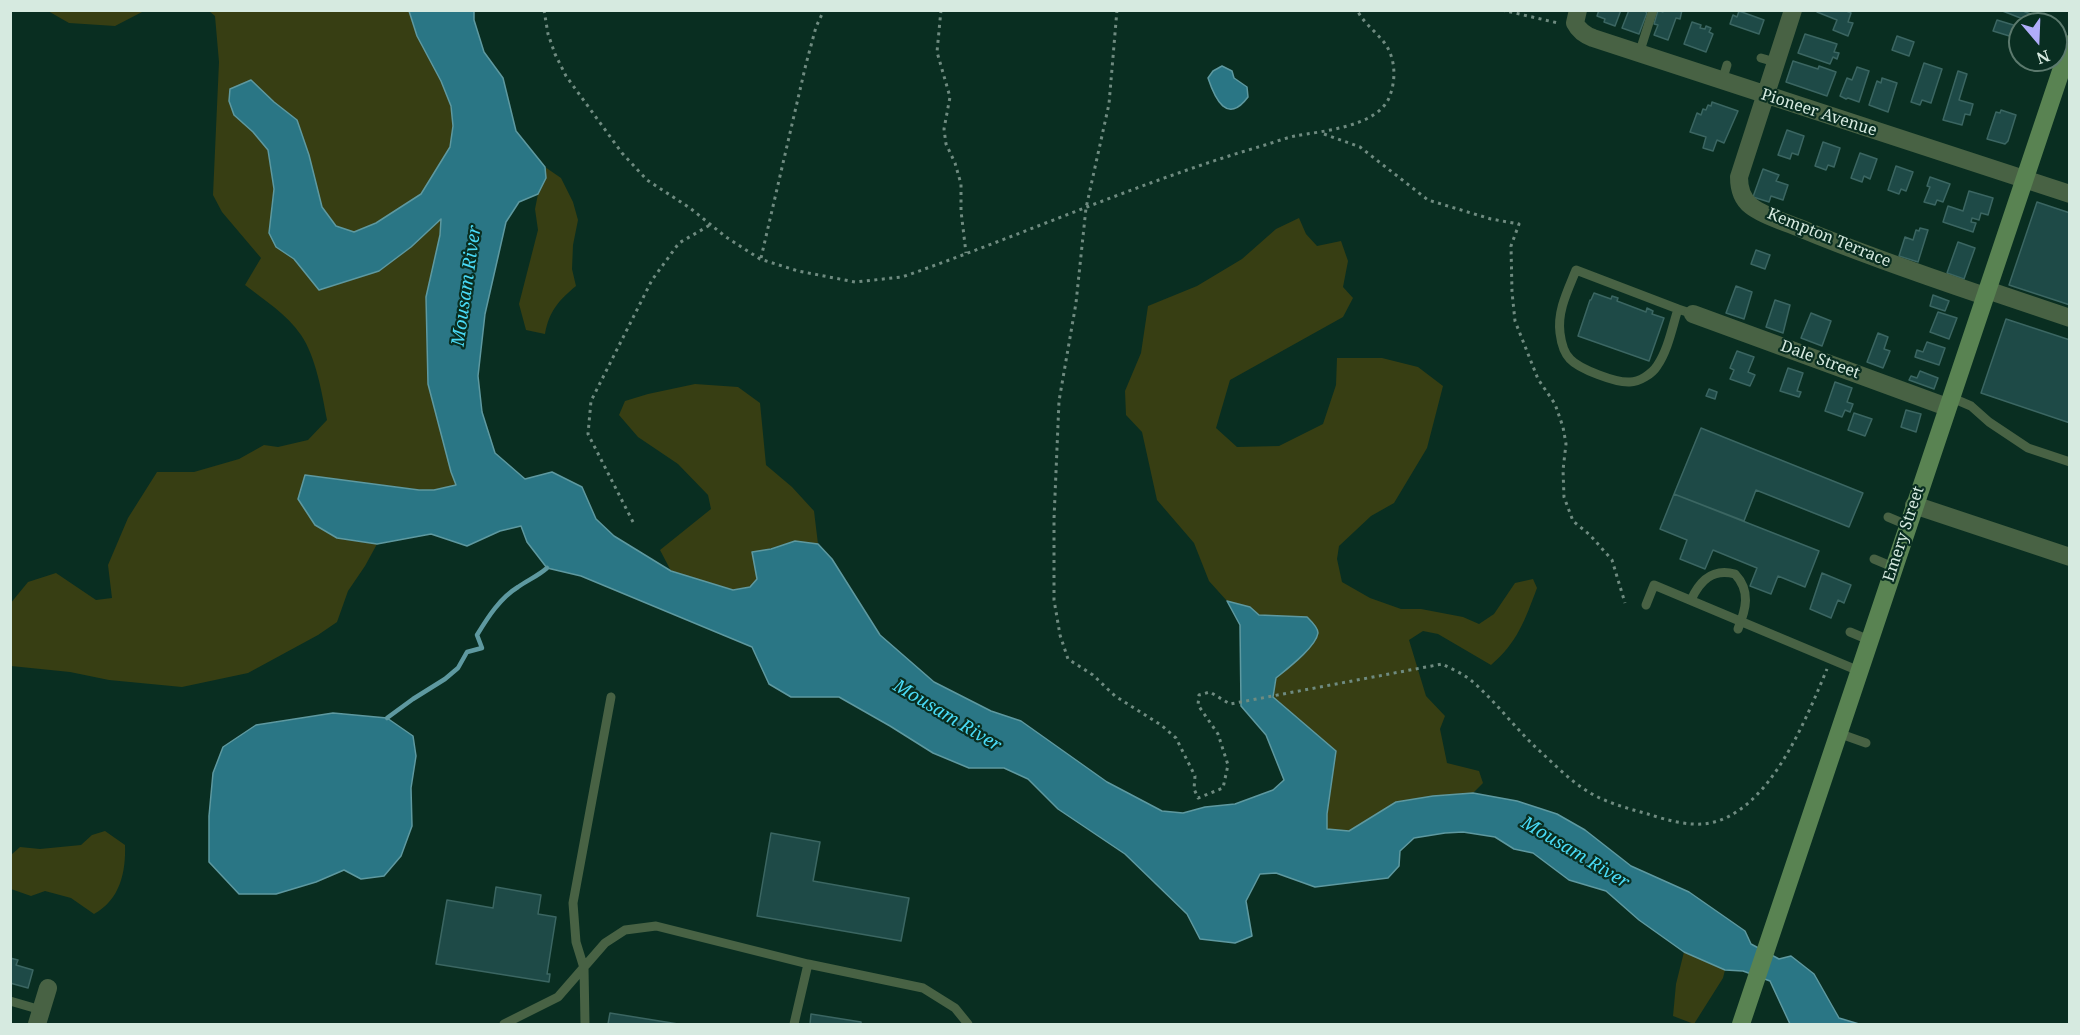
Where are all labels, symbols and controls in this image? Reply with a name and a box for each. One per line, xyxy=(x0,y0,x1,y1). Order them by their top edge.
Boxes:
north arrow xyxy=(2008,12,2068,72)
text: N xyxy=(2034,45,2053,70)
street label: Pioneer Avenue xyxy=(1759,85,1879,141)
street label: Kempton Terrace xyxy=(1764,204,1894,272)
water label: Mousam River xyxy=(448,224,486,348)
street label: Dale Street xyxy=(1778,337,1862,383)
street label: Emery Street xyxy=(1880,484,1928,584)
water label: Mousam River xyxy=(889,675,1005,757)
water label: Mousam River xyxy=(1517,812,1633,894)

